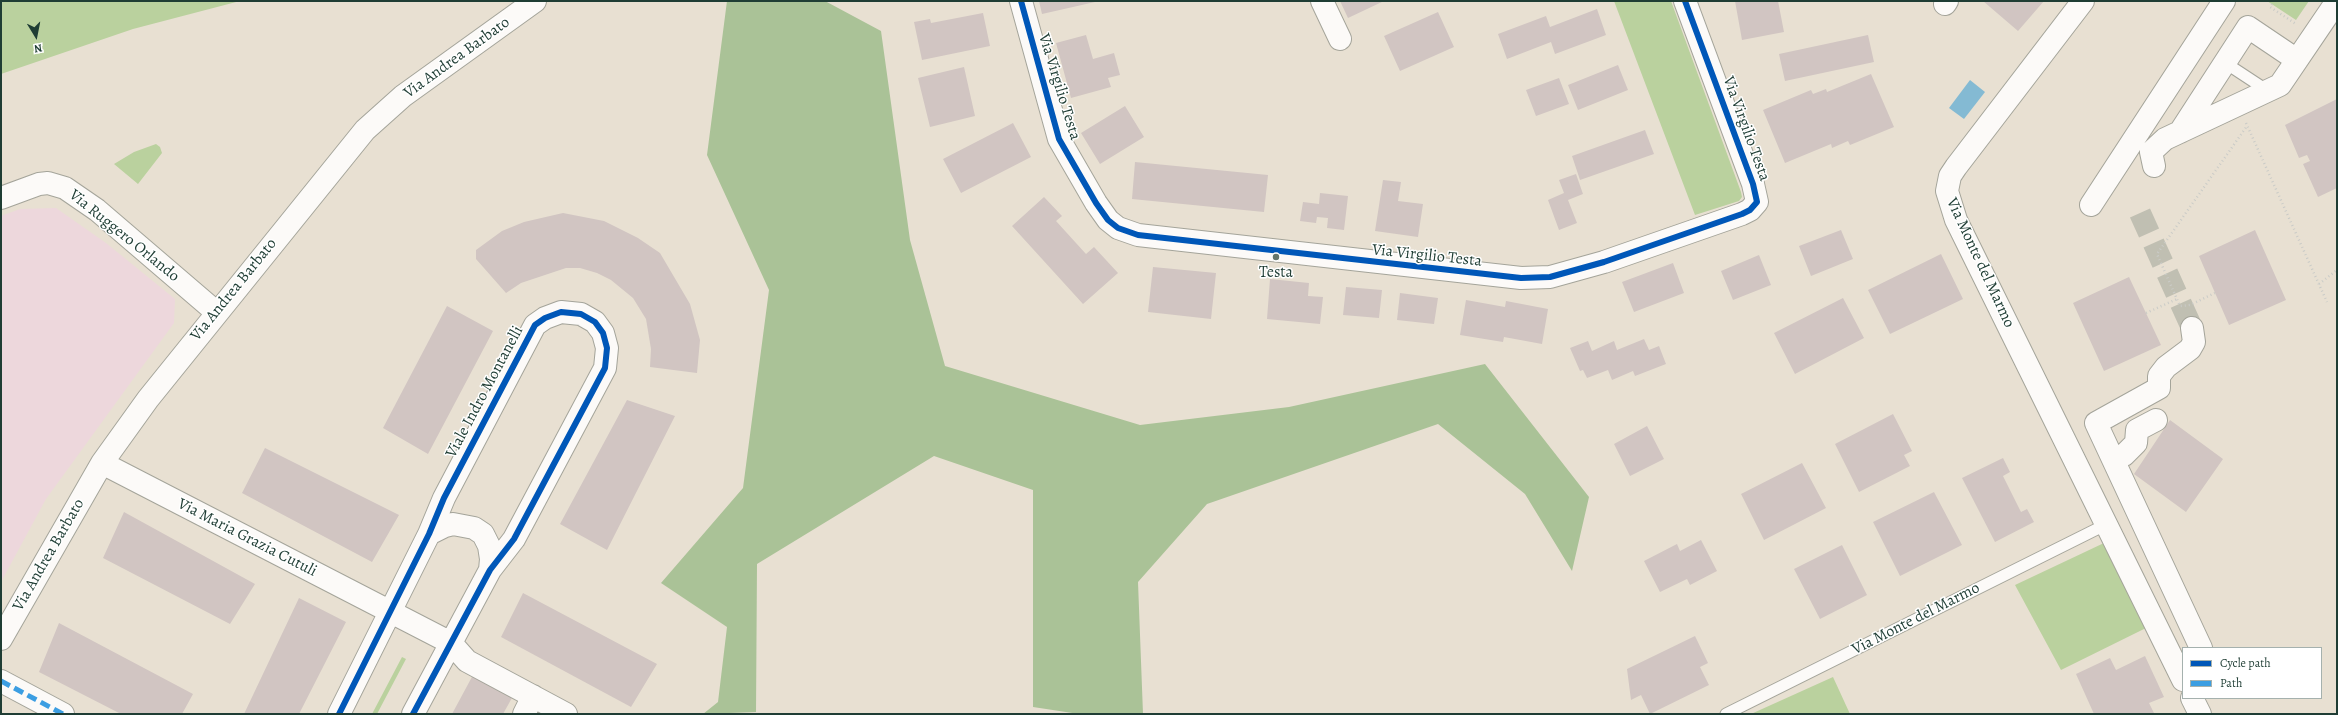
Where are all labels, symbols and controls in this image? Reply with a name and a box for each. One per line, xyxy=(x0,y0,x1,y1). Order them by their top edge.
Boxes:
street label: Via Andrea Barbato xyxy=(400,13,514,103)
north arrow xyxy=(16,16,56,56)
street label: Via Virgilio Testa xyxy=(1034,31,1084,143)
text: N xyxy=(33,40,43,56)
street label: Via Virgilio Testa xyxy=(1718,74,1774,184)
street label: Via Ruggero Orlando xyxy=(65,186,183,286)
street label: Via Monte del Marmo xyxy=(1942,195,2018,331)
street label: Via Andrea Barbato xyxy=(187,235,281,345)
street label: Via Virgilio Testa xyxy=(1371,241,1483,271)
marker: Testa xyxy=(1271,252,1281,262)
place label: Testa xyxy=(1259,263,1293,283)
street label: Viale Indro Montanelli xyxy=(442,323,528,461)
street label: Via Andrea Barbato xyxy=(9,495,89,615)
street label: Via Maria Grazia Cutuli xyxy=(174,495,320,581)
street label: Via Monte del Marmo xyxy=(1849,578,1983,660)
legend xyxy=(2182,647,2322,699)
text: Cycle path xyxy=(2220,655,2271,671)
text: Path xyxy=(2220,675,2242,691)

